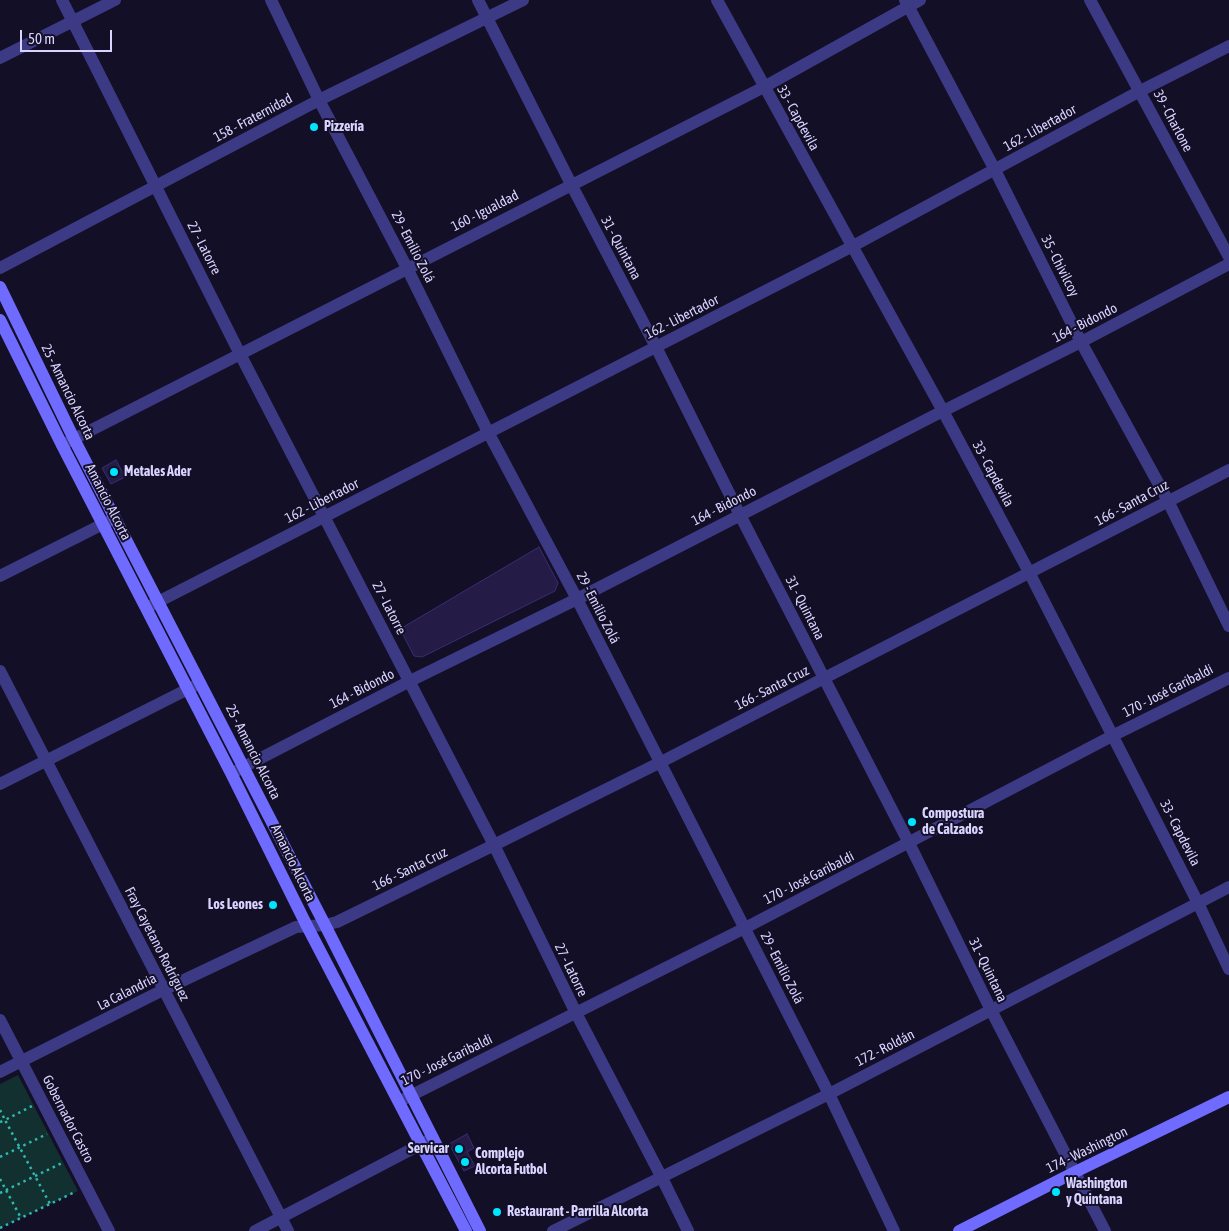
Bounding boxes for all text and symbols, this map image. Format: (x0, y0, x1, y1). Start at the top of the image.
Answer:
scale bar (22, 20, 115, 52)
text: 50 m (28, 30, 55, 47)
street label: 33 - Capdevila (773, 82, 823, 154)
street label: 39 - Charlone (1150, 87, 1196, 155)
street label: 158 - Fraternidad (211, 90, 295, 146)
street label: 162 - Libertador (1001, 101, 1079, 155)
place label: Pizzería (324, 119, 364, 135)
marker: Pizzería (308, 121, 320, 133)
street label: 160 - Igualdad (449, 187, 521, 235)
street label: 29 - Emilio Zolá (388, 208, 438, 286)
street label: 31 - Quintana (597, 213, 645, 283)
street label: 27 - Latorre (183, 219, 225, 277)
street label: 35 - Chivilcoy (1037, 232, 1083, 300)
street label: 162 - Libertador (642, 291, 722, 343)
street label: 164 - Bidondo (1050, 300, 1120, 346)
street label: 25 - Amancio Alcorta (38, 341, 98, 443)
street label: 33 - Capdevila (969, 438, 1017, 510)
street label: Amancio Alcorta (81, 461, 135, 543)
place label: Metales Ader (124, 464, 191, 480)
marker: Metales Ader (108, 466, 120, 478)
street label: 162 - Libertador (282, 475, 362, 527)
street label: 166 - Santa Cruz (1092, 477, 1172, 529)
street label: 164 - Bidondo (689, 483, 759, 529)
street label: 29 - Emilio Zolá (573, 569, 623, 647)
street label: 31 - Quintana (782, 573, 828, 643)
street label: 27 - Latorre (368, 579, 410, 637)
street label: 170 - José Garibaldi (1120, 661, 1216, 721)
street label: 166 - Santa Cruz (732, 662, 812, 714)
street label: 164 - Bidondo (327, 666, 397, 712)
street label: 25 - Amancio Alcorta (222, 702, 284, 802)
street label: 33 - Capdevila (1156, 797, 1204, 869)
place label: Compostura de Calzados (922, 806, 984, 839)
marker: Compostura de Calzados (906, 816, 918, 828)
street label: Amancio Alcorta (267, 822, 319, 904)
street label: 166 - Santa Cruz (370, 844, 450, 894)
street label: 170 - José Garibaldi (761, 848, 857, 908)
street label: Fray Cayetano Rodríguez (121, 884, 193, 1004)
place label: Los Leones (208, 897, 263, 913)
marker: Los Leones (267, 899, 279, 911)
street label: 29 - Emilio Zolá (757, 929, 807, 1007)
street label: 31 - Quintana (965, 935, 1011, 1005)
street label: 27 - Latorre (551, 940, 591, 1000)
street label: La Calandria (95, 970, 159, 1014)
street label: 172 - Roldán (853, 1026, 917, 1070)
street label: 170 - José Garibaldi (399, 1031, 495, 1089)
street label: Gobernador Castro (39, 1072, 97, 1166)
street label: 174 - Washington (1044, 1123, 1130, 1177)
place label: Servicar (408, 1141, 449, 1157)
marker: Servicar (453, 1143, 465, 1155)
place label: Complejo Alcorta Futbol (475, 1146, 547, 1178)
marker: Complejo Alcorta Futbol (459, 1156, 471, 1168)
place label: Washington y Quintana (1066, 1176, 1127, 1208)
marker: Washington y Quintana (1050, 1186, 1062, 1198)
place label: Restaurant - Parrilla Alcorta (507, 1204, 648, 1220)
marker: Restaurant - Parrilla Alcorta (491, 1206, 503, 1218)

